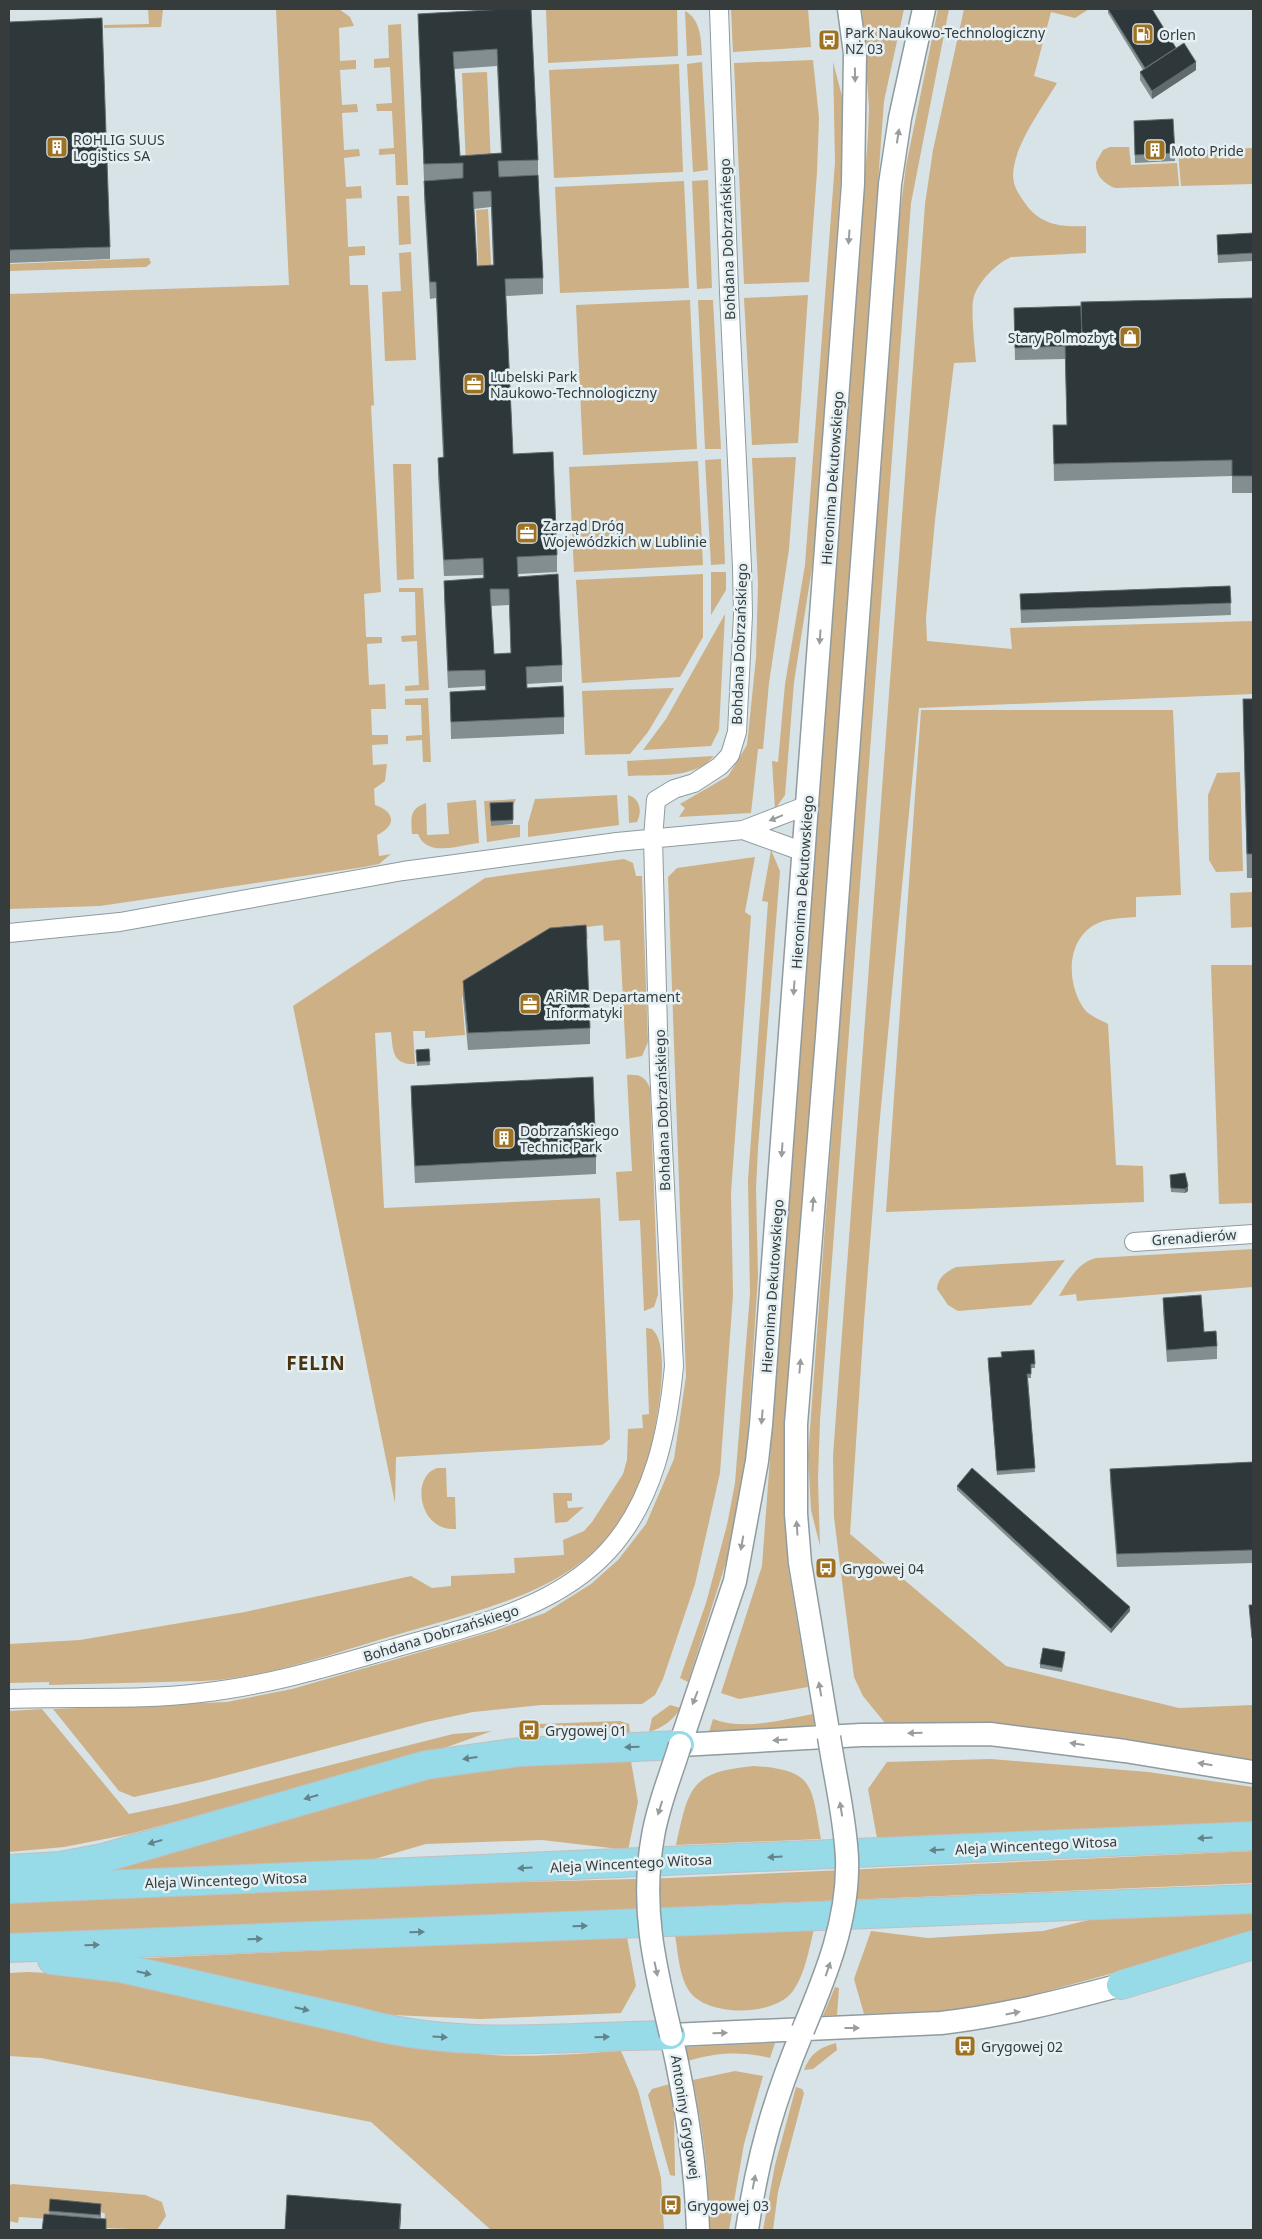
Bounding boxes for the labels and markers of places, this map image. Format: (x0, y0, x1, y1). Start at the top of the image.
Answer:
fuel station icon: Orlen (1131, 22, 1155, 46)
place label: Park Naukowo-Technologiczny NŻ 03 (845, 23, 1046, 58)
place label: Orlen (1159, 25, 1196, 44)
bus stop icon: Park Naukowo-Technologiczny NŻ 03 (817, 28, 841, 52)
place label: ROHLIG SUUS Logistics SA (73, 130, 165, 165)
building icon: ROHLIG SUUS Logistics SA (45, 135, 69, 159)
building icon: Moto Pride (1143, 138, 1167, 162)
place label: Moto Pride (1171, 141, 1244, 160)
shop icon: Stary Polmozbyt (1118, 325, 1142, 349)
place label: Stary Polmozbyt (1008, 328, 1114, 347)
place label: Lubelski Park Naukowo-Technologiczny (490, 367, 658, 402)
office icon: Lubelski Park Naukowo-Technologiczny (462, 372, 486, 396)
place label: Zarząd Dróg Wojewódzkich w Lublinie (543, 516, 707, 551)
office icon: Zarząd Dróg Wojewódzkich w Lublinie (515, 521, 539, 545)
place label: ARiMR Departament Informatyki (546, 987, 680, 1022)
office icon: ARiMR Departament Informatyki (518, 992, 542, 1016)
place label: Dobrzańskiego Technic Park (520, 1121, 619, 1156)
building icon: Dobrzańskiego Technic Park (492, 1126, 516, 1150)
bus stop icon: Grygowej 04 (814, 1556, 838, 1580)
place label: Grygowej 04 (842, 1559, 924, 1578)
bus stop icon: Grygowej 01 (517, 1718, 541, 1742)
place label: Grygowej 01 (545, 1721, 627, 1740)
bus stop icon: Grygowej 02 (953, 2034, 977, 2058)
place label: Grygowej 02 (981, 2037, 1063, 2056)
bus stop icon: Grygowej 03 (659, 2193, 683, 2217)
place label: Grygowej 03 (687, 2196, 769, 2215)

